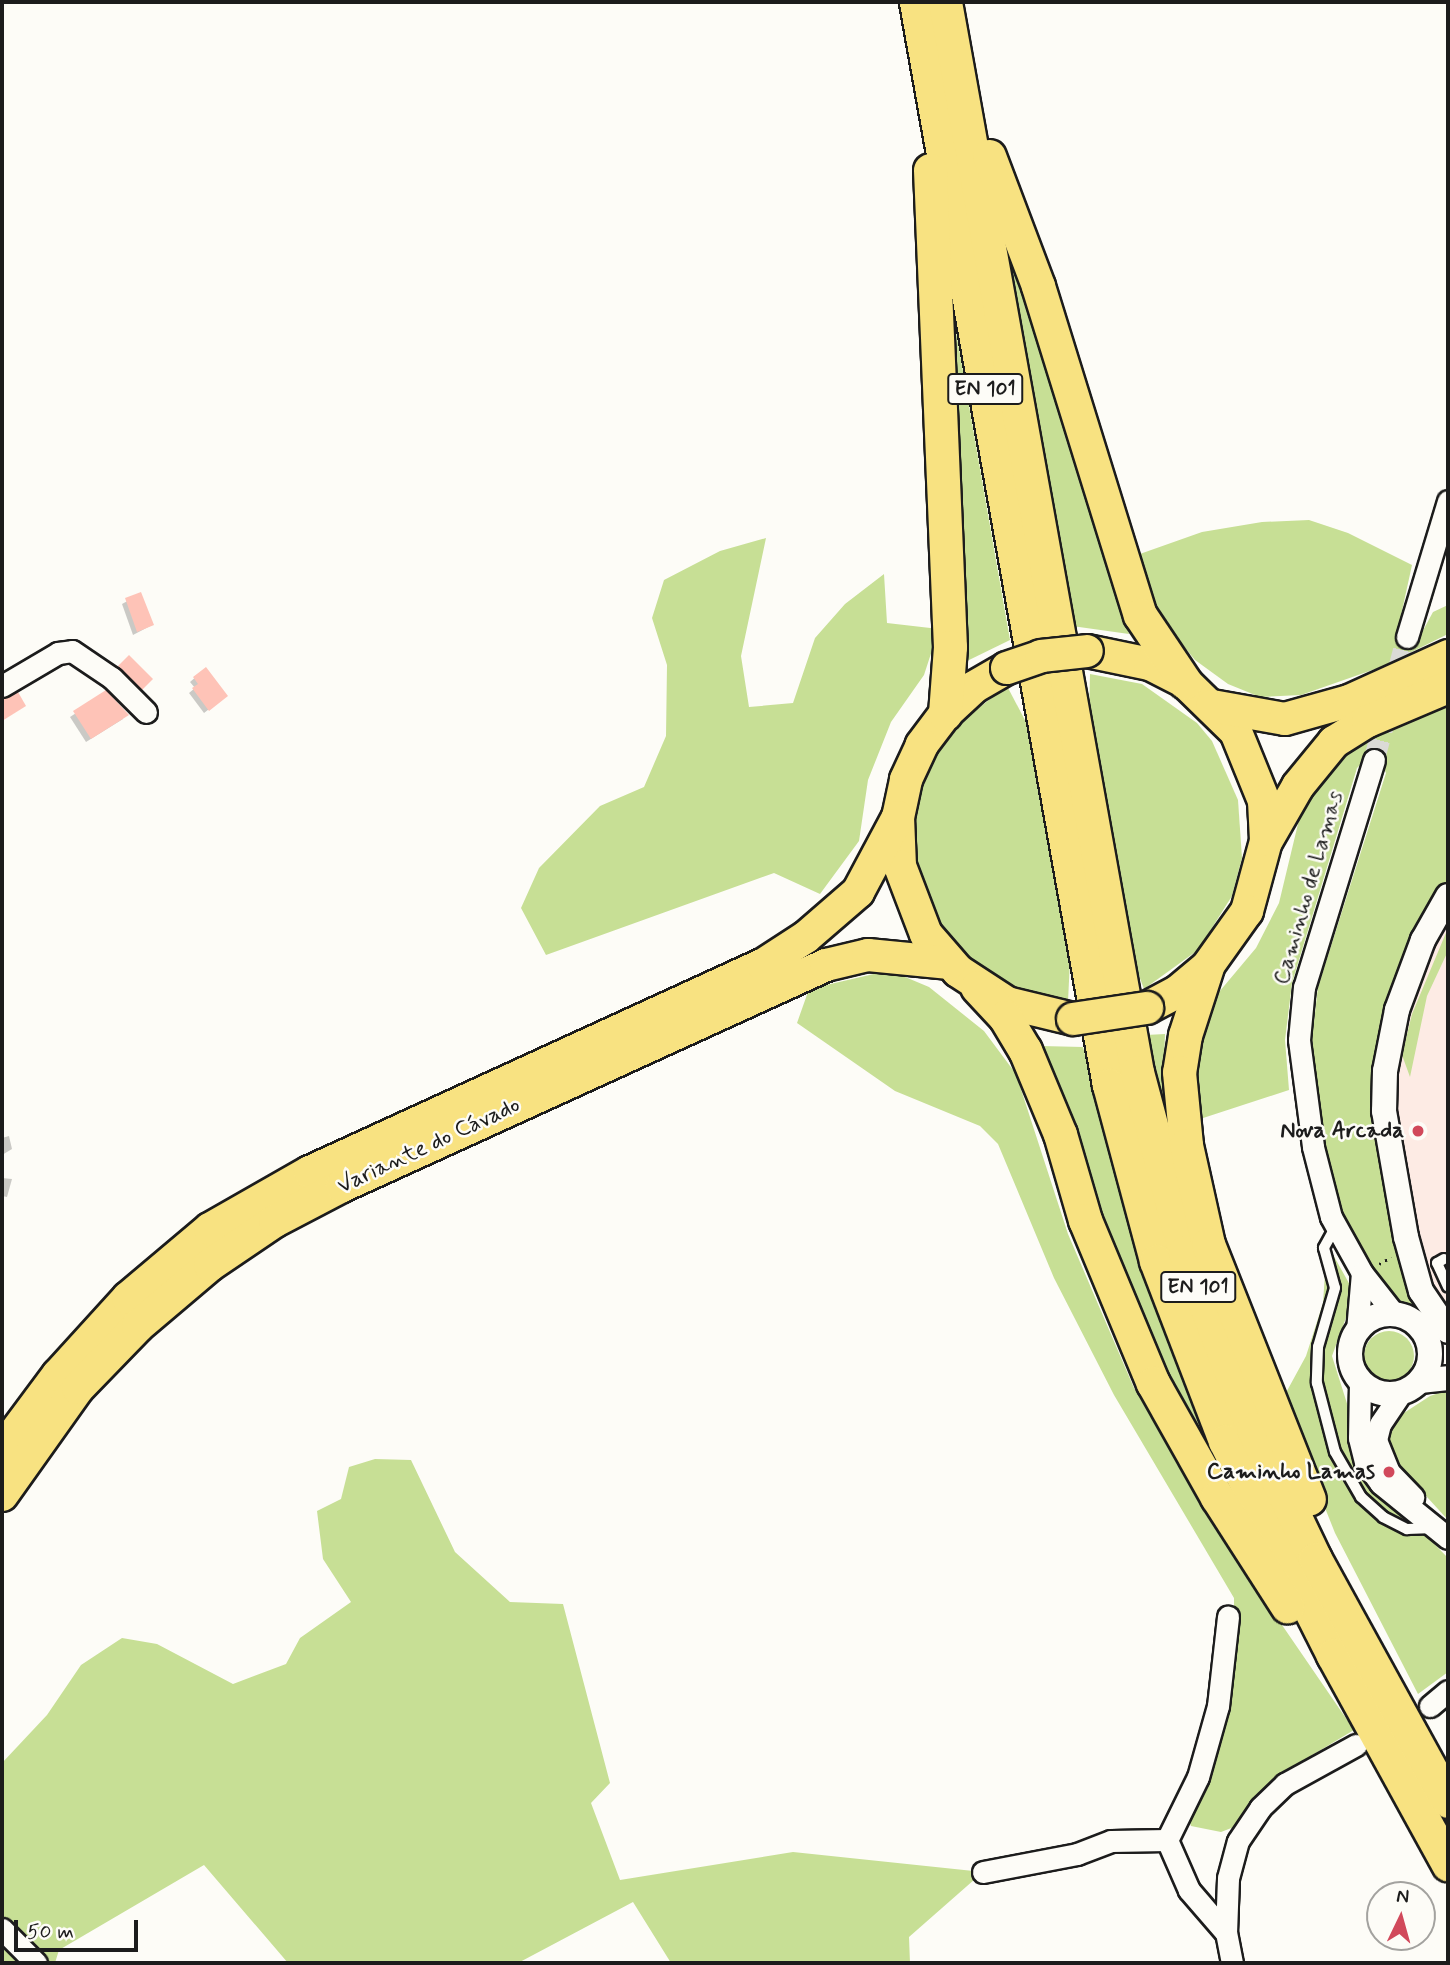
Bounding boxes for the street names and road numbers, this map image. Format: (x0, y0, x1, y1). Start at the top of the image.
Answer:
road number: EN 101 (946, 372, 1024, 406)
street label: Caminho de Lamas (1269, 790, 1349, 986)
street label: Variante do Cávado (333, 1091, 525, 1201)
road number: EN 101 (1160, 1270, 1236, 1304)

